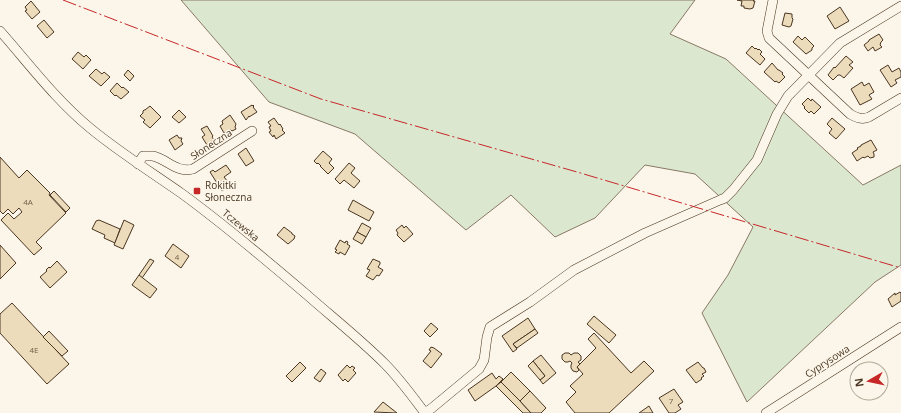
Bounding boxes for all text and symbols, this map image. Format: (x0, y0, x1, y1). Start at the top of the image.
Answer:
street label: Słoneczna (187, 125, 235, 163)
place label: Rokitki Słoneczna (205, 178, 252, 204)
marker: Rokitki Słoneczna (192, 186, 202, 196)
house number: 4A (23, 196, 34, 207)
street label: Tczewska (220, 206, 262, 244)
house number: 4 (175, 251, 180, 262)
street label: Cyprysowa (802, 341, 852, 381)
house number: 4E (29, 344, 39, 355)
north arrow (849, 361, 889, 401)
text: N (851, 377, 867, 388)
house number: 7 (669, 395, 674, 406)

